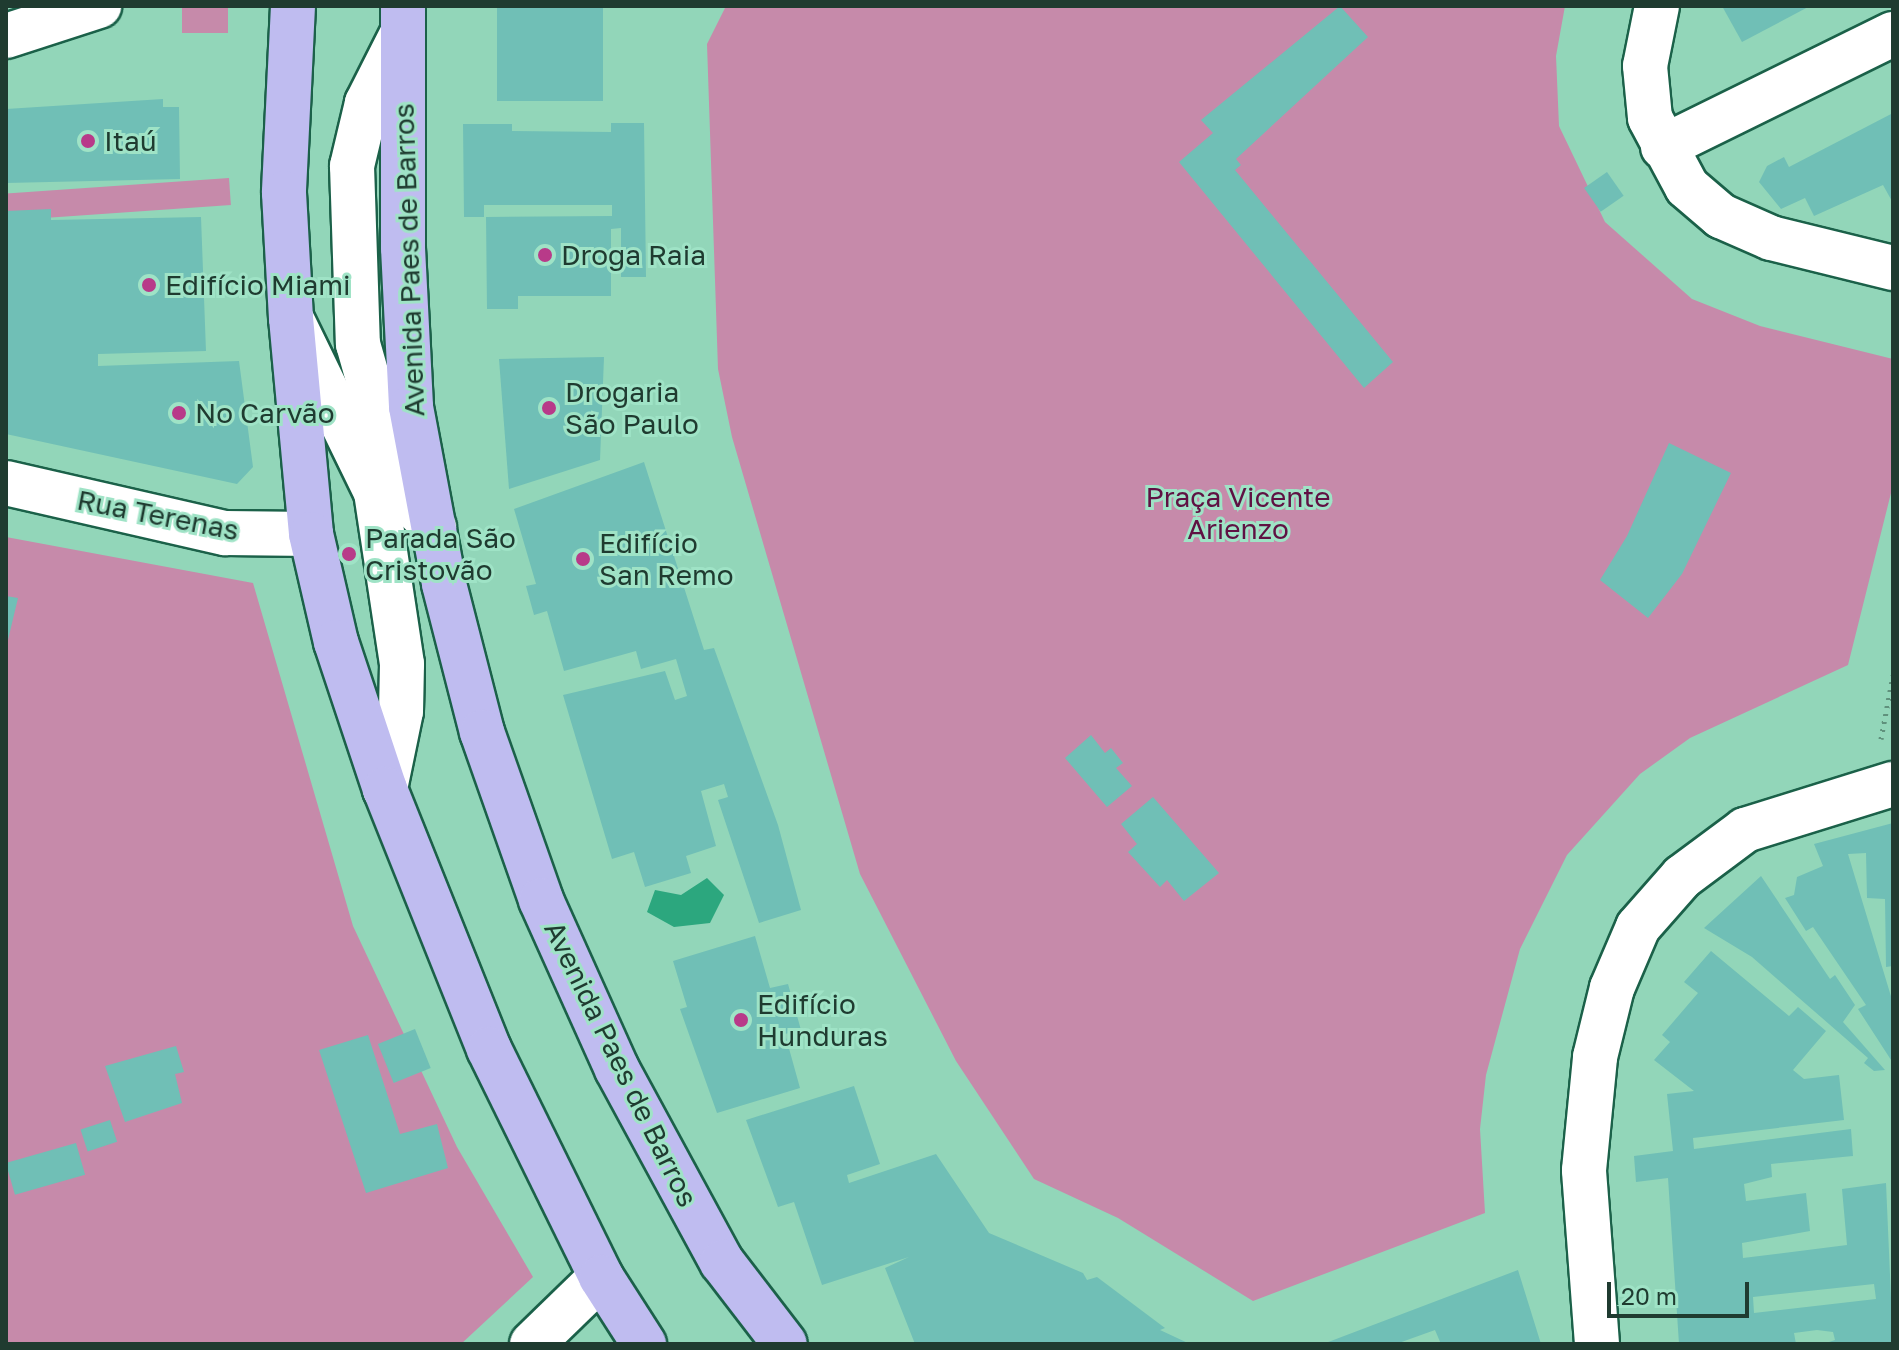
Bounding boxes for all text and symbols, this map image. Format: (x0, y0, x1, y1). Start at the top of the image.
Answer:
street label: Avenida Paes de Barros (387, 103, 431, 417)
place label: Itaú (104, 124, 157, 158)
marker: Itaú (79, 132, 97, 150)
place label: Droga Raia (561, 238, 706, 272)
marker: Droga Raia (536, 246, 554, 264)
place label: Edifício Miami (165, 268, 350, 302)
marker: Edifício Miami (140, 276, 158, 294)
place label: Drogaria São Paulo (565, 375, 699, 441)
place label: No Carvão (195, 396, 334, 430)
marker: Drogaria São Paulo (540, 399, 558, 417)
marker: No Carvão (170, 404, 188, 422)
park label: Praça Vicente Arienzo (1145, 480, 1331, 546)
street label: Rua Terenas (74, 483, 242, 547)
place label: Parada São Cristovão (365, 521, 516, 587)
place label: Edifício San Remo (599, 526, 734, 592)
marker: Parada São Cristovão (340, 545, 358, 563)
marker: Edifício San Remo (574, 550, 592, 568)
street label: Avenida Paes de Barros (537, 916, 705, 1212)
place label: Edifício Hunduras (757, 987, 888, 1053)
marker: Edifício Hunduras (732, 1011, 750, 1029)
scale bar (1611, 1266, 1753, 1316)
text: 20 m (1621, 1281, 1677, 1310)

